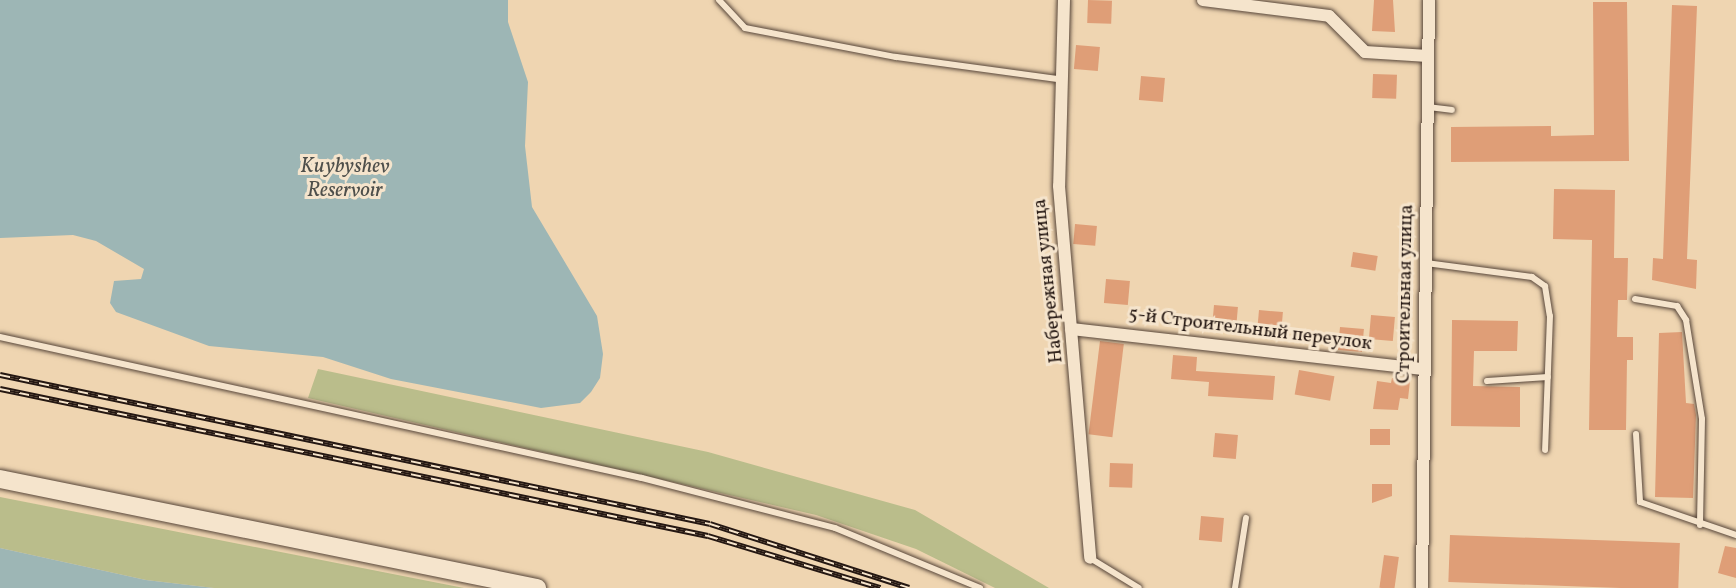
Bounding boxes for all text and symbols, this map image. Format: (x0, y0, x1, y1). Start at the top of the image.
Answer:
water label: Kuybyshev Reservoir (300, 154, 390, 204)
street label: Набережная улица (1029, 198, 1069, 364)
street label: Строительная улица (1393, 204, 1419, 384)
street label: 5-й Строительный переулок (1127, 304, 1373, 356)

